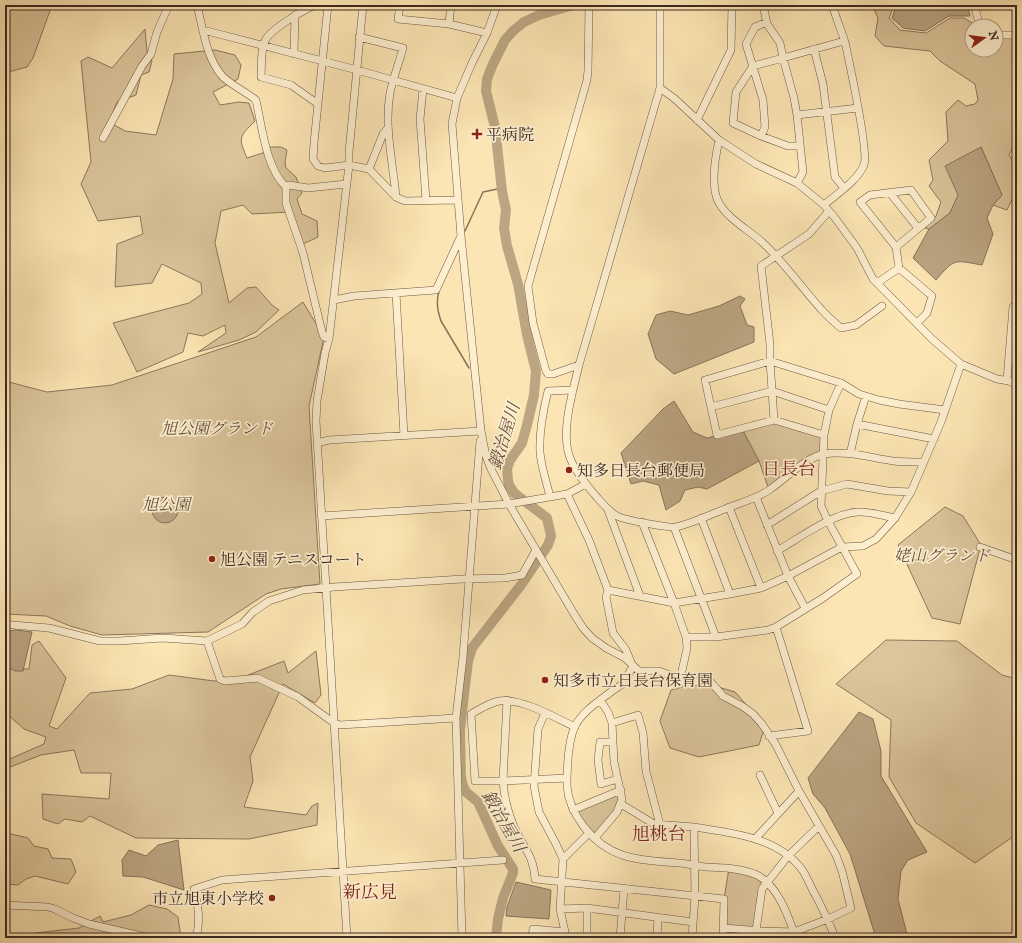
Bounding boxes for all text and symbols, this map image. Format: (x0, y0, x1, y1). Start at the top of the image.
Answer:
north arrow (964, 18, 1004, 58)
text: N (985, 29, 1001, 43)
place label: 平病院 (486, 126, 534, 146)
marker: 平病院 (471, 128, 483, 140)
water label: 鍛治屋川 (485, 399, 526, 472)
park label: 旭公園グランド (161, 420, 274, 440)
district label: 日長台 (762, 459, 816, 482)
place label: 知多日長台郵便局 (577, 462, 705, 482)
marker: 知多日長台郵便局 (564, 465, 574, 475)
park label: 旭公園 (142, 496, 193, 516)
park label: 姥山グランド (894, 547, 991, 567)
place label: 旭公園 テニスコート (220, 551, 367, 571)
marker: 旭公園 テニスコート (207, 554, 217, 564)
place label: 知多市立日長台保育園 (553, 672, 713, 692)
marker: 知多市立日長台保育園 (540, 675, 550, 685)
water label: 鍛治屋川 (477, 787, 530, 858)
district label: 旭桃台 (632, 824, 686, 847)
district label: 新広見 (343, 882, 397, 905)
place label: 市立旭東小学校 (152, 890, 264, 910)
marker: 市立旭東小学校 (267, 893, 277, 903)

